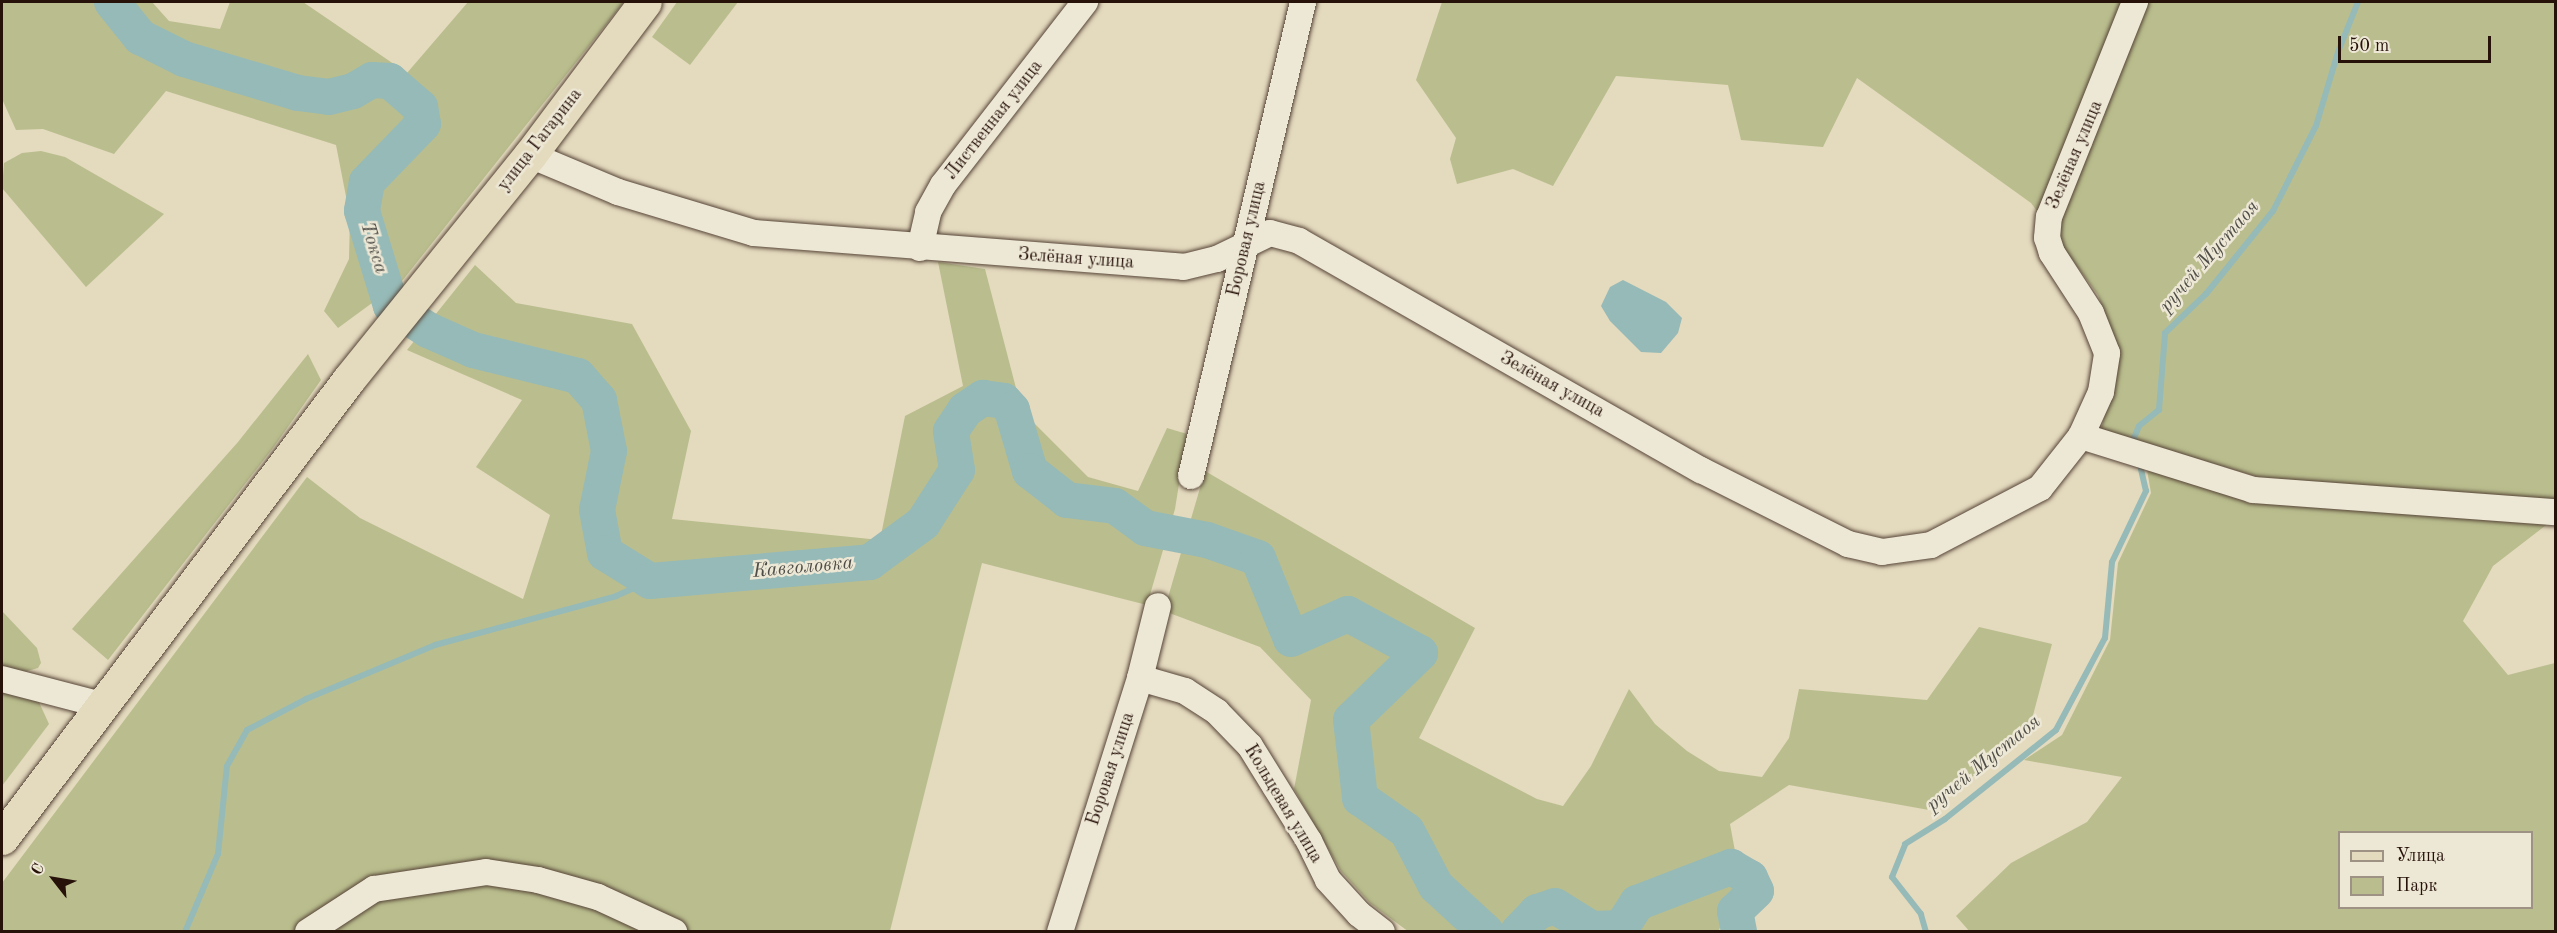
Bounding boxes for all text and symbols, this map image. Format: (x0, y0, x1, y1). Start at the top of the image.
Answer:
scale bar (2341, 24, 2494, 62)
text: 50 m (2349, 37, 2389, 55)
street label: Лиственная улица (941, 56, 1047, 184)
street label: улица Гагарина (493, 84, 587, 196)
street label: Зелёная улица (2042, 97, 2108, 213)
street label: Боровая улица (1223, 179, 1271, 299)
water label: ручей Мустаоя (2155, 196, 2265, 318)
water label: Токса (354, 219, 392, 277)
street label: Зелёная улица (1017, 244, 1135, 274)
street label: Зелёная улица (1496, 347, 1608, 423)
water label: Кавголовка (752, 552, 854, 584)
street label: Боровая улица (1083, 710, 1139, 828)
water label: ручей Мустаоя (1922, 710, 2046, 818)
street label: Кольцевая улица (1239, 741, 1327, 867)
legend (2338, 831, 2533, 909)
text: Улица (2396, 847, 2445, 865)
north arrow (24, 849, 84, 909)
text: С (29, 861, 48, 878)
text: Парк (2396, 877, 2437, 895)

